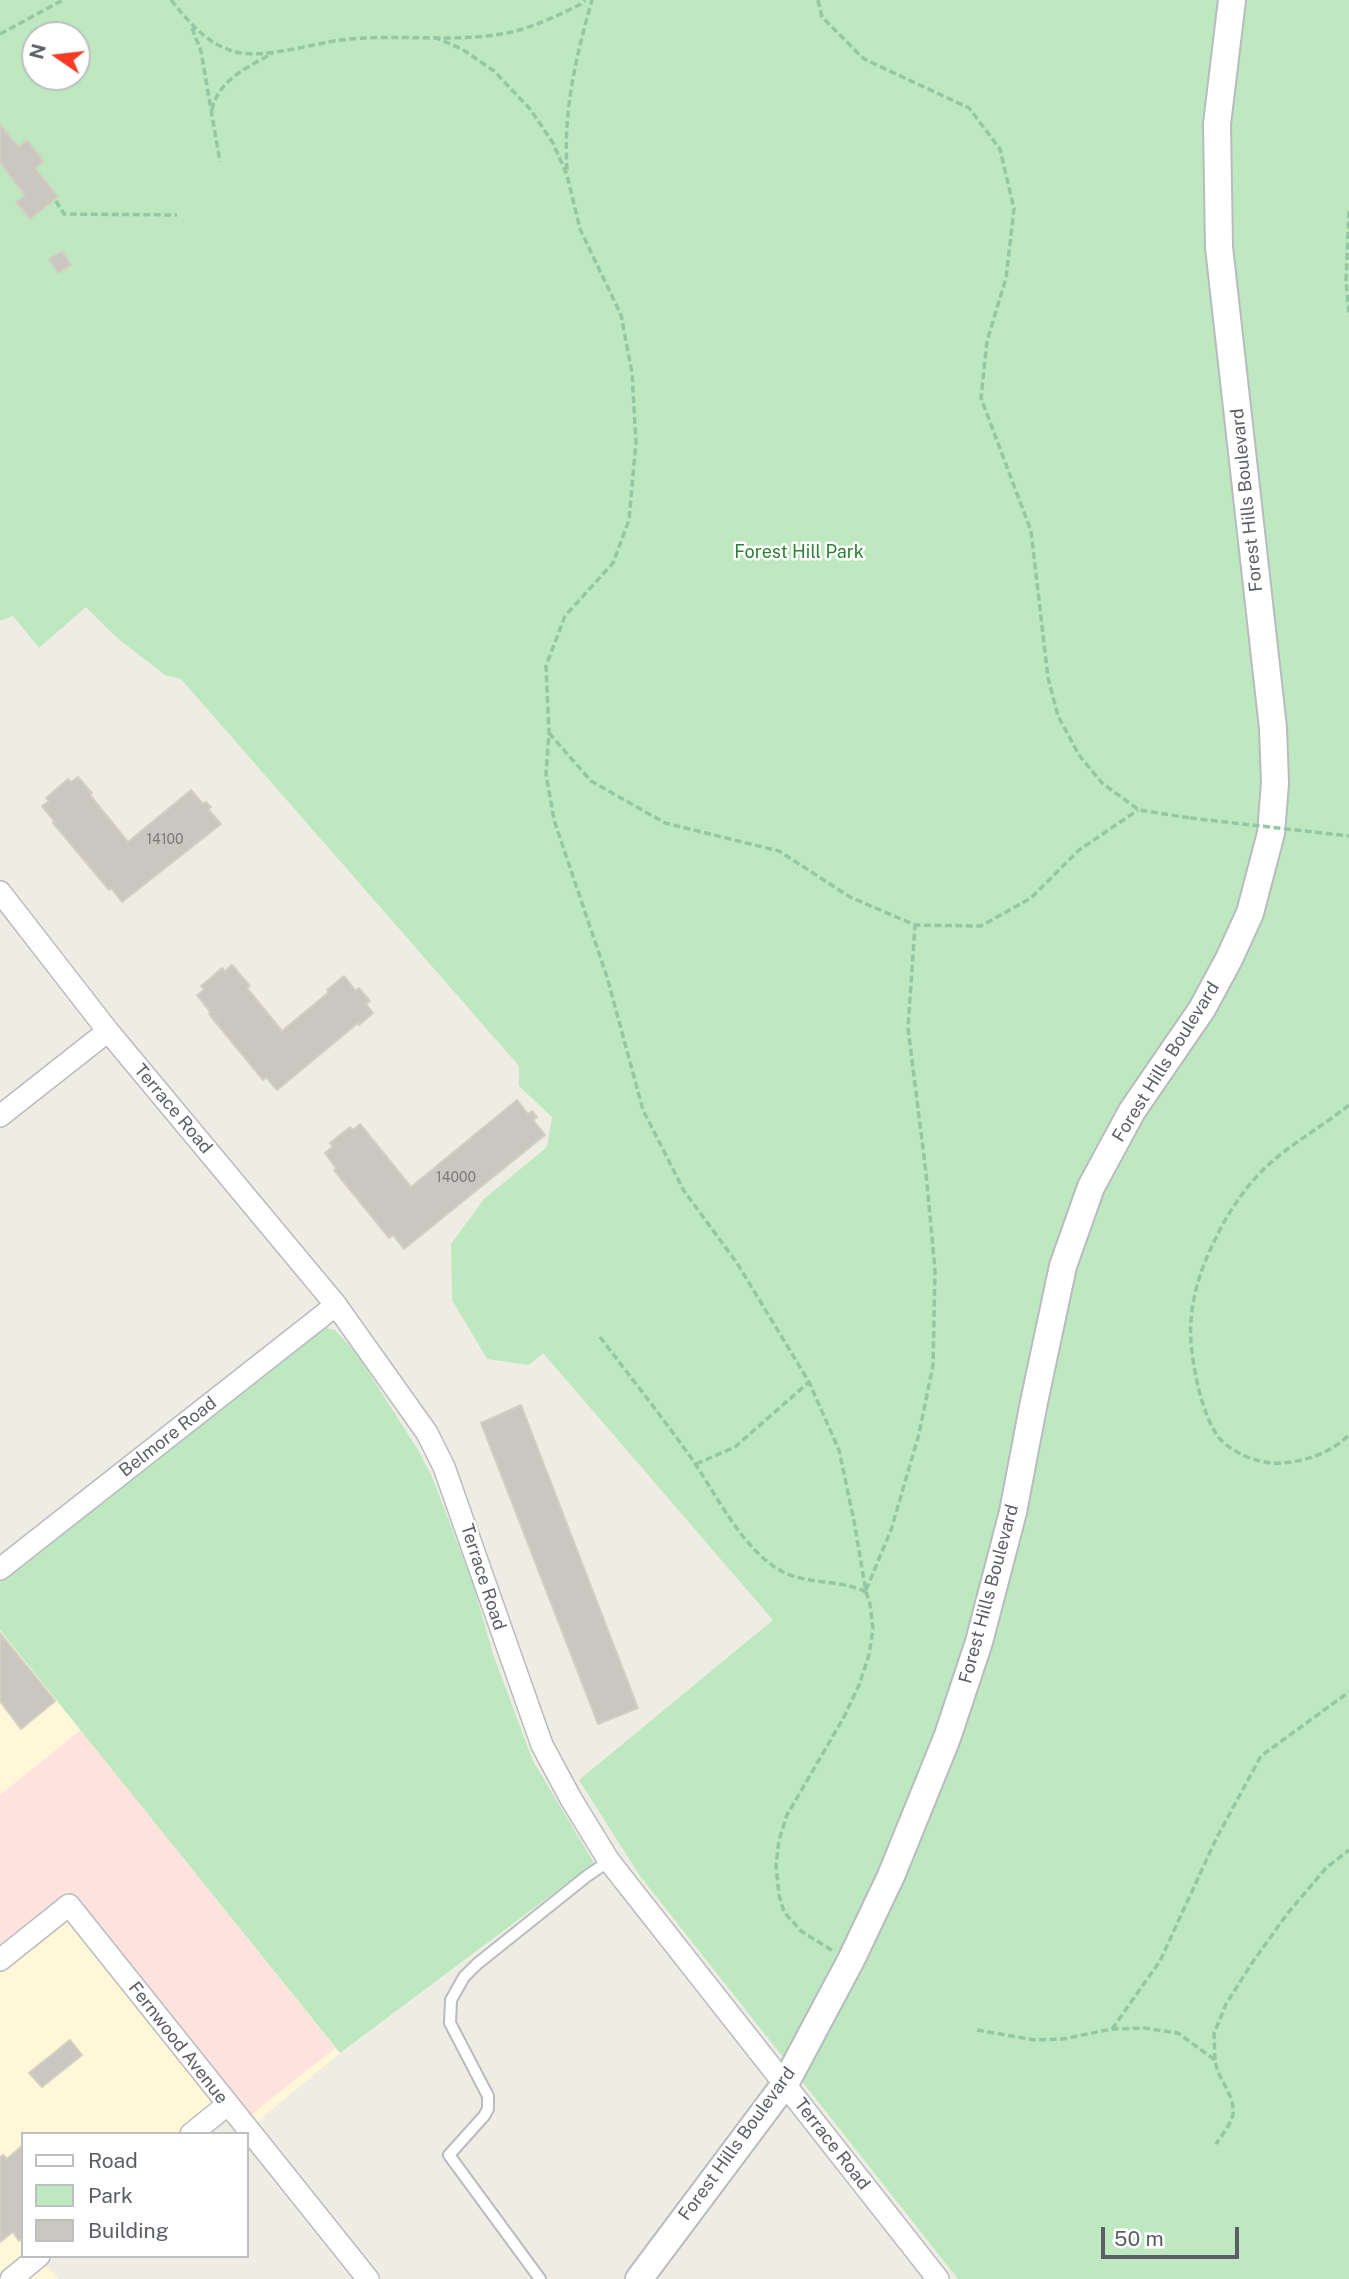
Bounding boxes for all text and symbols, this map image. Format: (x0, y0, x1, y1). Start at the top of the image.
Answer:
north arrow (21, 21, 91, 91)
text: N (25, 42, 50, 61)
street label: Forest Hills Boulevard (1227, 407, 1267, 593)
park label: Forest Hill Park (734, 541, 864, 563)
house number: 14100 (146, 832, 184, 848)
street label: Forest Hills Boulevard (1108, 978, 1224, 1146)
street label: Terrace Road (129, 1060, 217, 1158)
house number: 14000 (436, 1170, 476, 1186)
street label: Belmore Road (115, 1392, 221, 1482)
street label: Forest Hills Boulevard (955, 1502, 1023, 1686)
street label: Terrace Road (456, 1521, 510, 1633)
street label: Fernwood Avenue (124, 1978, 232, 2108)
street label: Forest Hills Boulevard (674, 2063, 800, 2225)
street label: Terrace Road (790, 2094, 874, 2194)
legend (21, 2132, 248, 2258)
text: Road (88, 2148, 138, 2173)
text: Park (88, 2183, 133, 2208)
scale bar (1104, 2212, 1242, 2256)
text: Building (88, 2218, 169, 2243)
text: 50 m (1114, 2226, 1164, 2251)

